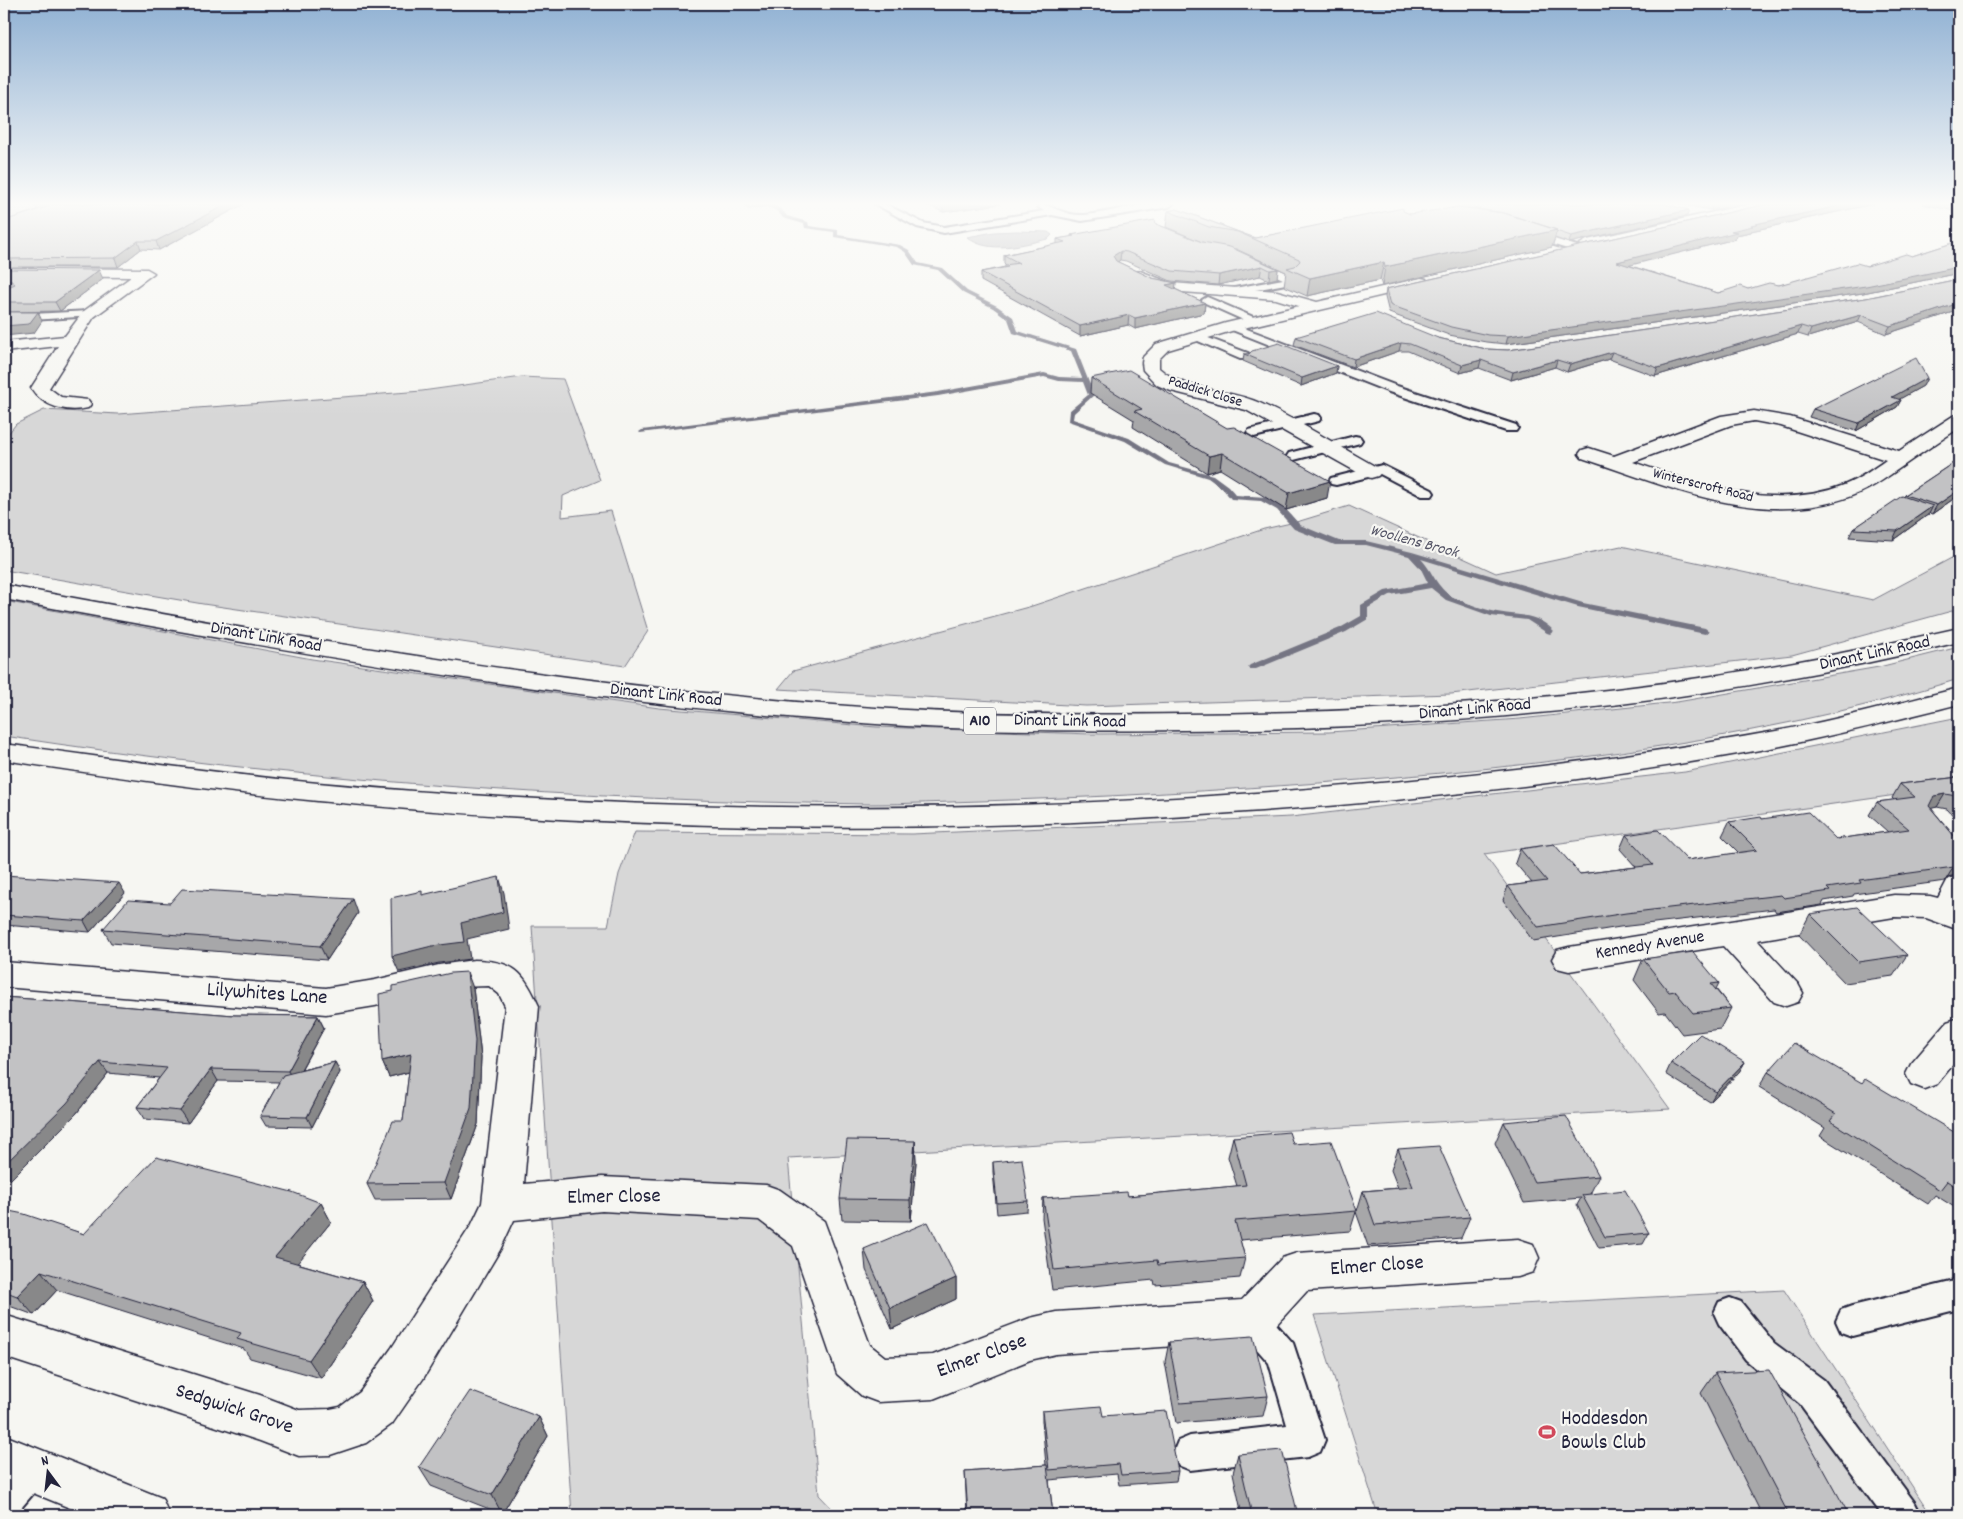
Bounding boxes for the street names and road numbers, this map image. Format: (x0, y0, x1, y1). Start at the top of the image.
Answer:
street label: Paddick Close (1165, 370, 1245, 414)
street label: Winterscroft Road (1650, 463, 1756, 509)
street label: Dinant Link Road (208, 616, 324, 660)
street label: Dinant Link Road (1817, 630, 1933, 678)
street label: Dinant Link Road (609, 678, 723, 714)
street label: Dinant Link Road (1418, 693, 1532, 727)
road number: A10 (964, 708, 996, 734)
street label: Dinant Link Road (1014, 709, 1126, 735)
street label: Kennedy Avenue (1594, 925, 1706, 967)
street label: Lilywhites Lane (206, 976, 328, 1014)
street label: Elmer Close (567, 1182, 661, 1214)
street label: Elmer Close (1329, 1249, 1425, 1285)
street label: Elmer Close (933, 1327, 1031, 1387)
street label: Sedgwick Grove (171, 1377, 297, 1443)

